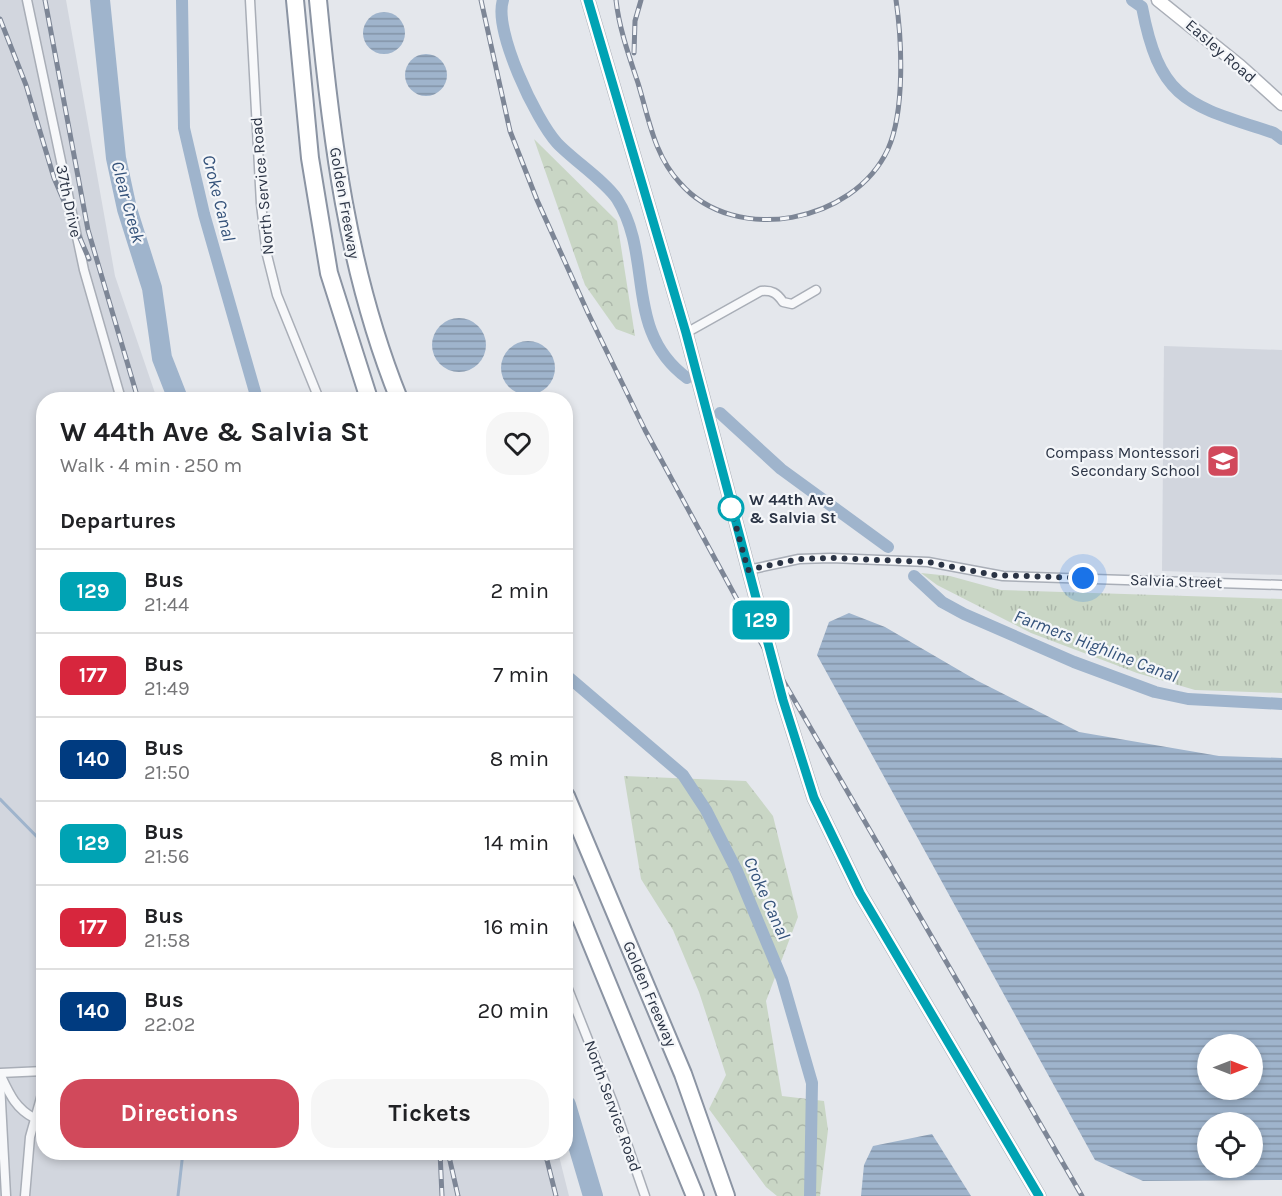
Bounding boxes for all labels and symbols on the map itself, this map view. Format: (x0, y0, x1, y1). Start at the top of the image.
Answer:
street label: Easley Road (1182, 15, 1260, 87)
street label: North Service Road (246, 116, 278, 256)
street label: Golden Freeway (326, 146, 364, 261)
water label: Croke Canal (198, 152, 241, 244)
water label: Clear Creek (107, 159, 150, 246)
street label: 37th Drive (52, 163, 86, 239)
place label: Compass Montessori Secondary School (1045, 443, 1200, 480)
school or university icon: Compass Montessori Secondary School (1205, 443, 1241, 479)
place label: W 44th Ave & Salvia St (749, 490, 836, 527)
marker: W 44th Ave & Salvia St (718, 495, 744, 521)
your location (1068, 563, 1098, 593)
street label: Salvia Street (1130, 570, 1222, 592)
line badge: 129 (726, 600, 795, 640)
water label: Farmers Highline Canal (1011, 605, 1181, 688)
water label: Croke Canal (739, 853, 795, 943)
street label: Golden Freeway (619, 938, 681, 1050)
north arrow (1197, 1034, 1263, 1100)
street label: North Service Road (580, 1038, 646, 1174)

